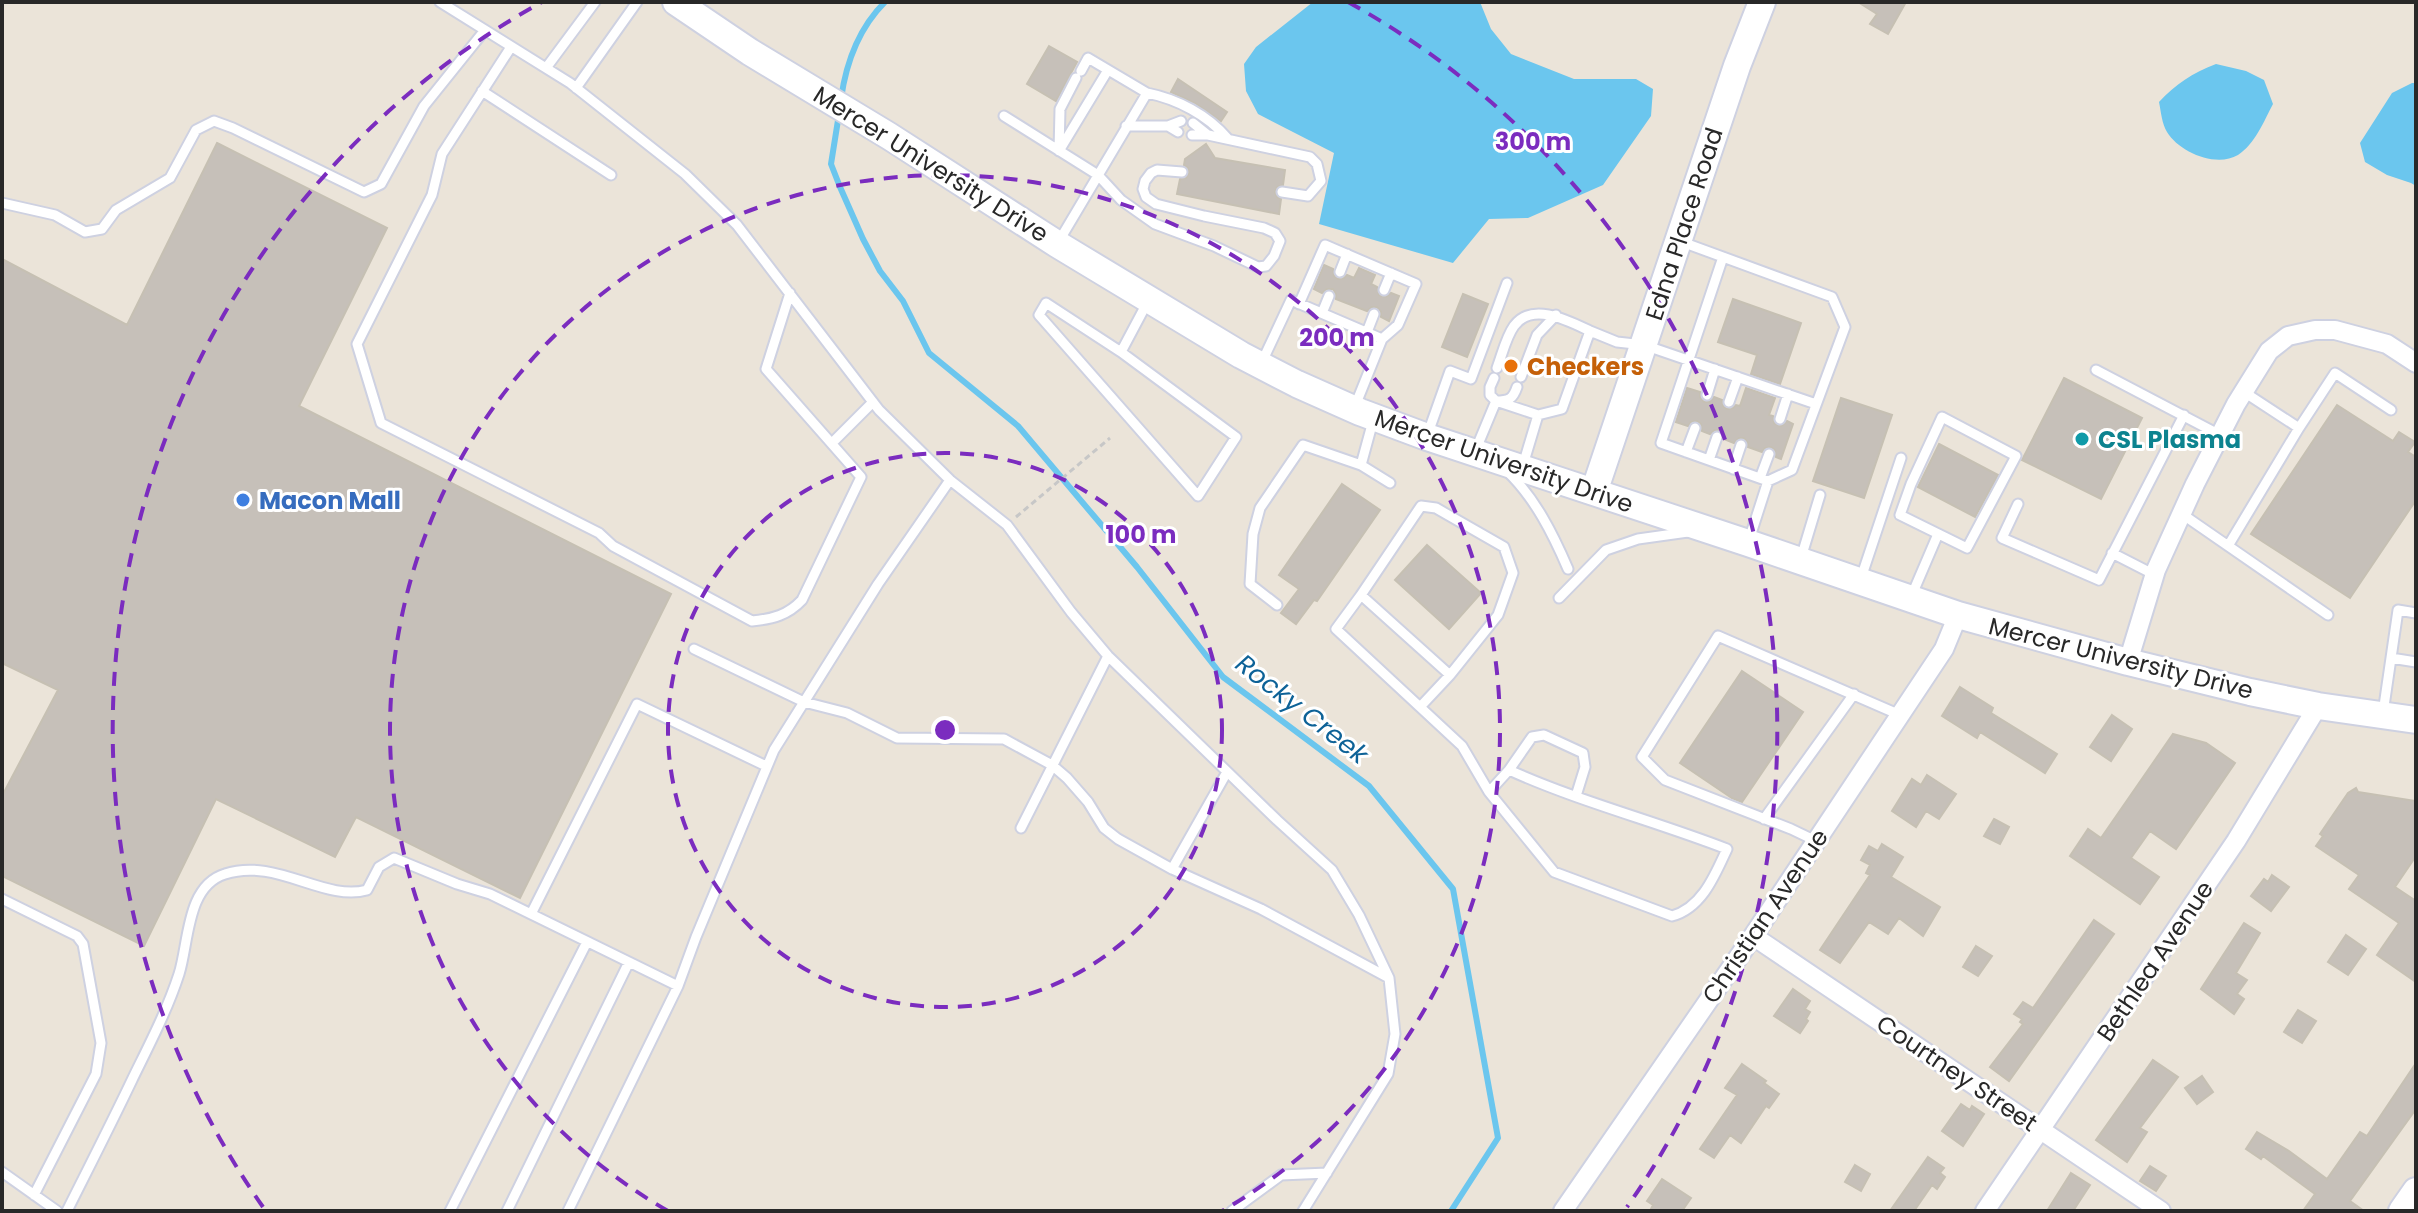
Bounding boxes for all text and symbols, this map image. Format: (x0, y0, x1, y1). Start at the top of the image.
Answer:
street label: Mercer University Drive (807, 78, 1055, 250)
street label: Edna Place Road (1637, 123, 1731, 325)
text: 300 m (1495, 125, 1571, 158)
text: 200 m (1299, 321, 1375, 354)
place label: Checkers (1527, 350, 1644, 383)
marker: Checkers (1502, 357, 1520, 375)
street label: Mercer University Drive (1370, 401, 1638, 521)
place label: CSL Plasma (2098, 423, 2241, 456)
marker: CSL Plasma (2073, 430, 2091, 448)
place label: Macon Mall (259, 484, 401, 517)
marker: Macon Mall (234, 491, 252, 509)
text: 100 m (1106, 518, 1176, 551)
street label: Mercer University Drive (1985, 609, 2257, 707)
water label: Rocky Creek (1228, 646, 1377, 773)
centre of rings (931, 716, 959, 744)
street label: Christian Avenue (1694, 822, 1836, 1010)
street label: Bethlea Avenue (2089, 874, 2221, 1048)
street label: Courtney Street (1870, 1007, 2044, 1139)

